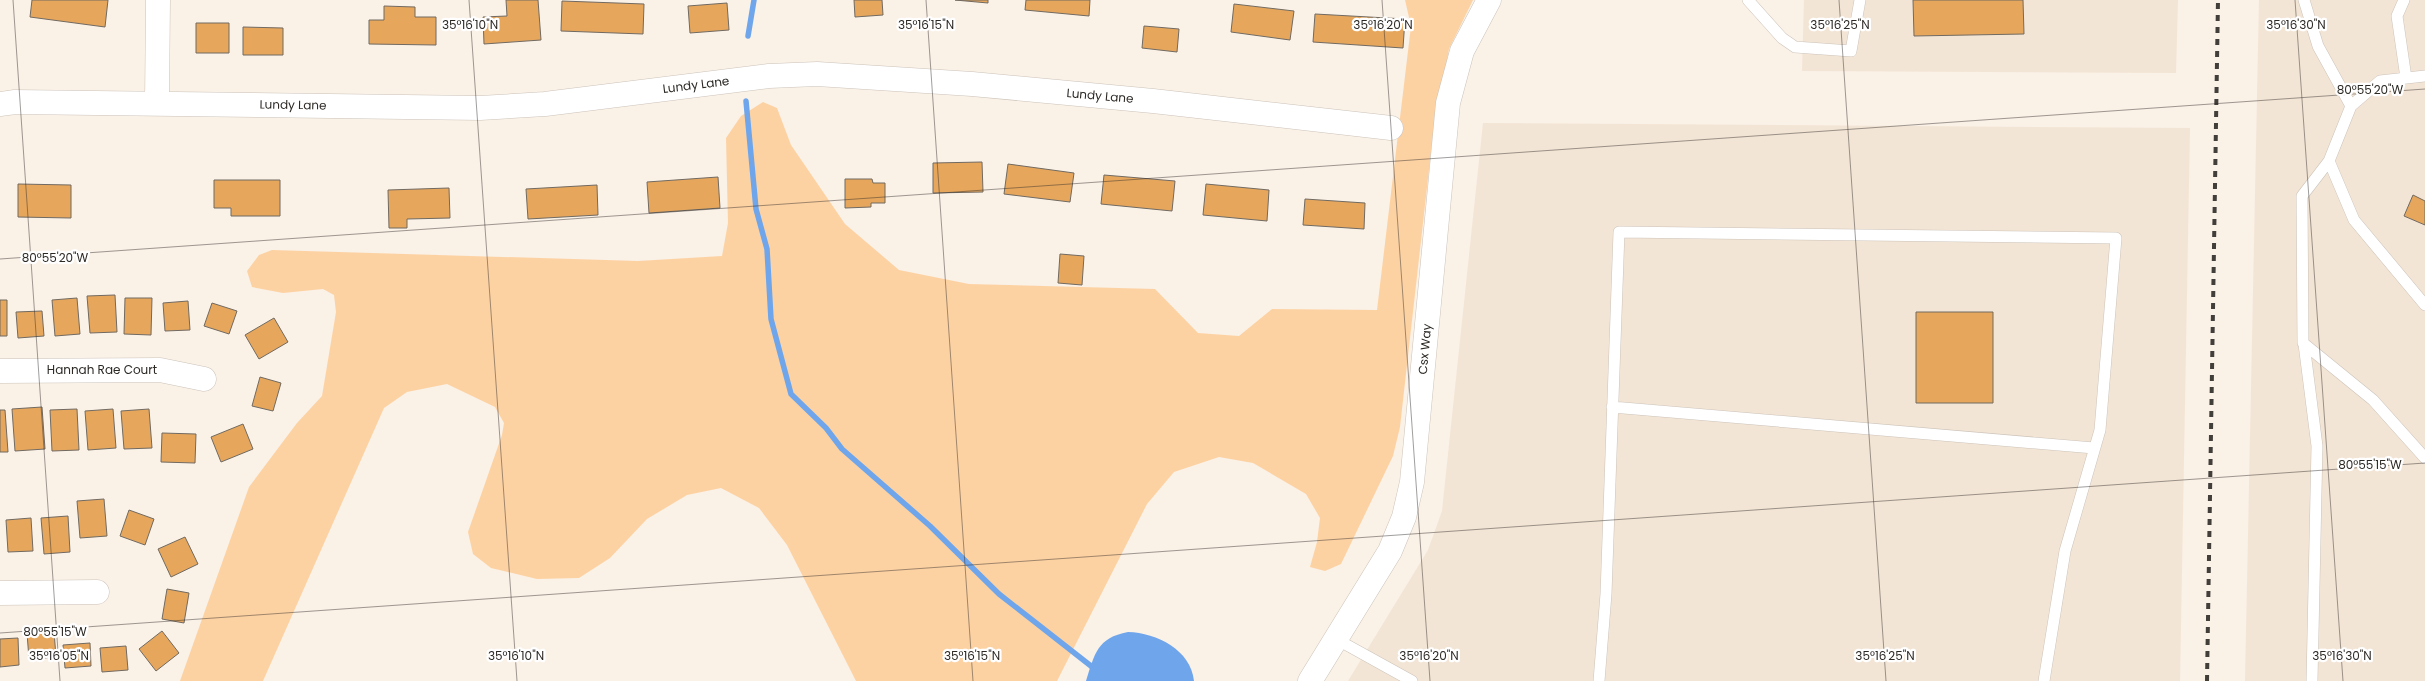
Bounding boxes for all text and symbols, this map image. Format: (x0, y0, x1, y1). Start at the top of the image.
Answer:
text: 35°16'10"N (442, 16, 498, 33)
text: 35°16'15"N (898, 16, 954, 33)
text: 35°16'20"N (1353, 16, 1413, 33)
text: 35°16'25"N (1810, 16, 1870, 33)
text: 35°16'30"N (2266, 16, 2326, 33)
street label: Lundy Lane (662, 72, 730, 97)
text: 80°55'20"W (2337, 81, 2404, 98)
street label: Lundy Lane (1066, 84, 1134, 107)
street label: Lundy Lane (259, 95, 327, 114)
text: 80°55'20"W (22, 249, 89, 266)
street label: Csx Way (1414, 323, 1435, 375)
street label: Hannah Rae Court (47, 361, 157, 378)
text: 80°55'15"W (2338, 456, 2402, 473)
text: 80°55'15"W (23, 623, 87, 640)
text: 35°16'05"N (29, 647, 89, 664)
text: 35°16'10"N (488, 647, 544, 664)
text: 35°16'15"N (944, 647, 1000, 664)
text: 35°16'20"N (1399, 647, 1459, 664)
text: 35°16'25"N (1855, 647, 1915, 664)
text: 35°16'30"N (2312, 647, 2372, 664)

